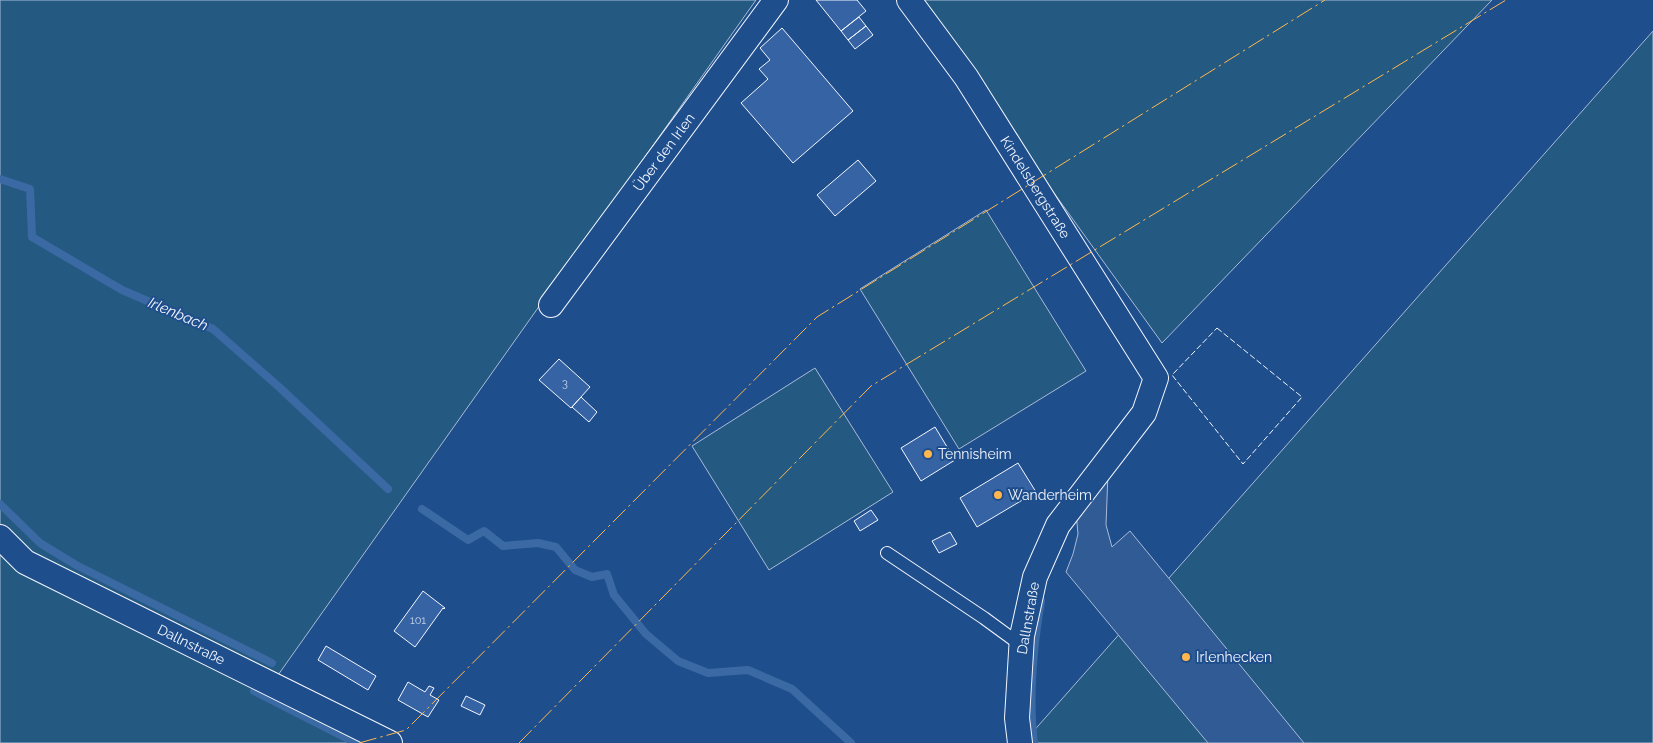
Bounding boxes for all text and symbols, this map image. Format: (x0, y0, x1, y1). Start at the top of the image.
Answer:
street label: Über den Irlen (628, 110, 698, 194)
street label: Kindelsbergstraße (997, 133, 1074, 241)
water label: Irlenbach (145, 293, 211, 335)
house number: 3 (562, 377, 568, 390)
place label: Tennisheim (938, 446, 1012, 462)
marker: Tennisheim (922, 448, 934, 460)
place label: Wanderheim (1008, 487, 1092, 503)
marker: Wanderheim (992, 489, 1004, 501)
street label: Dallnstraße (1014, 581, 1042, 655)
house number: 101 (410, 614, 426, 627)
street label: Dallnstraße (155, 621, 228, 668)
place label: Irlenhecken (1196, 649, 1272, 665)
marker: Irlenhecken (1180, 651, 1192, 663)

